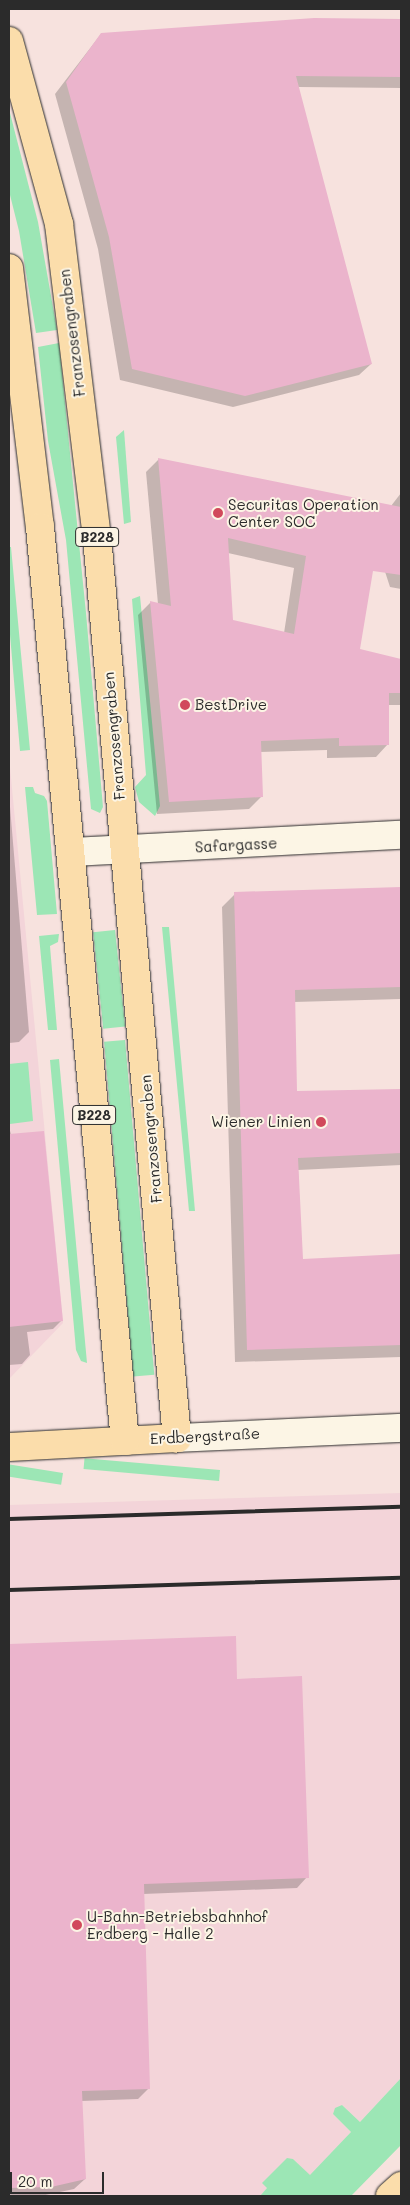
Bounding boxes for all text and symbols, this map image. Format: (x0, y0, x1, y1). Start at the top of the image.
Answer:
street label: Franzosengraben (55, 268, 89, 398)
place label: Securitas Operation Center SOC (228, 495, 379, 530)
marker: Securitas Operation Center SOC (212, 507, 224, 519)
road number: B228 (74, 526, 120, 548)
street label: Franzosengraben (99, 671, 129, 801)
place label: BestDrive (195, 696, 267, 714)
marker: BestDrive (179, 699, 191, 711)
street label: Safargasse (194, 834, 278, 856)
street label: Franzosengraben (136, 1074, 166, 1204)
road number: B228 (72, 1104, 116, 1126)
place label: Wiener Linien (211, 1113, 311, 1131)
marker: Wiener Linien (315, 1116, 327, 1128)
street label: Erdbergstraße (149, 1424, 261, 1448)
place label: U-Bahn-Betriebsbahnhof Erdberg - Halle 2 (87, 1907, 267, 1942)
marker: U-Bahn-Betriebsbahnhof Erdberg - Halle 2 (71, 1919, 83, 1931)
scale bar (12, 2162, 106, 2194)
text: 20 m (18, 2171, 52, 2191)

